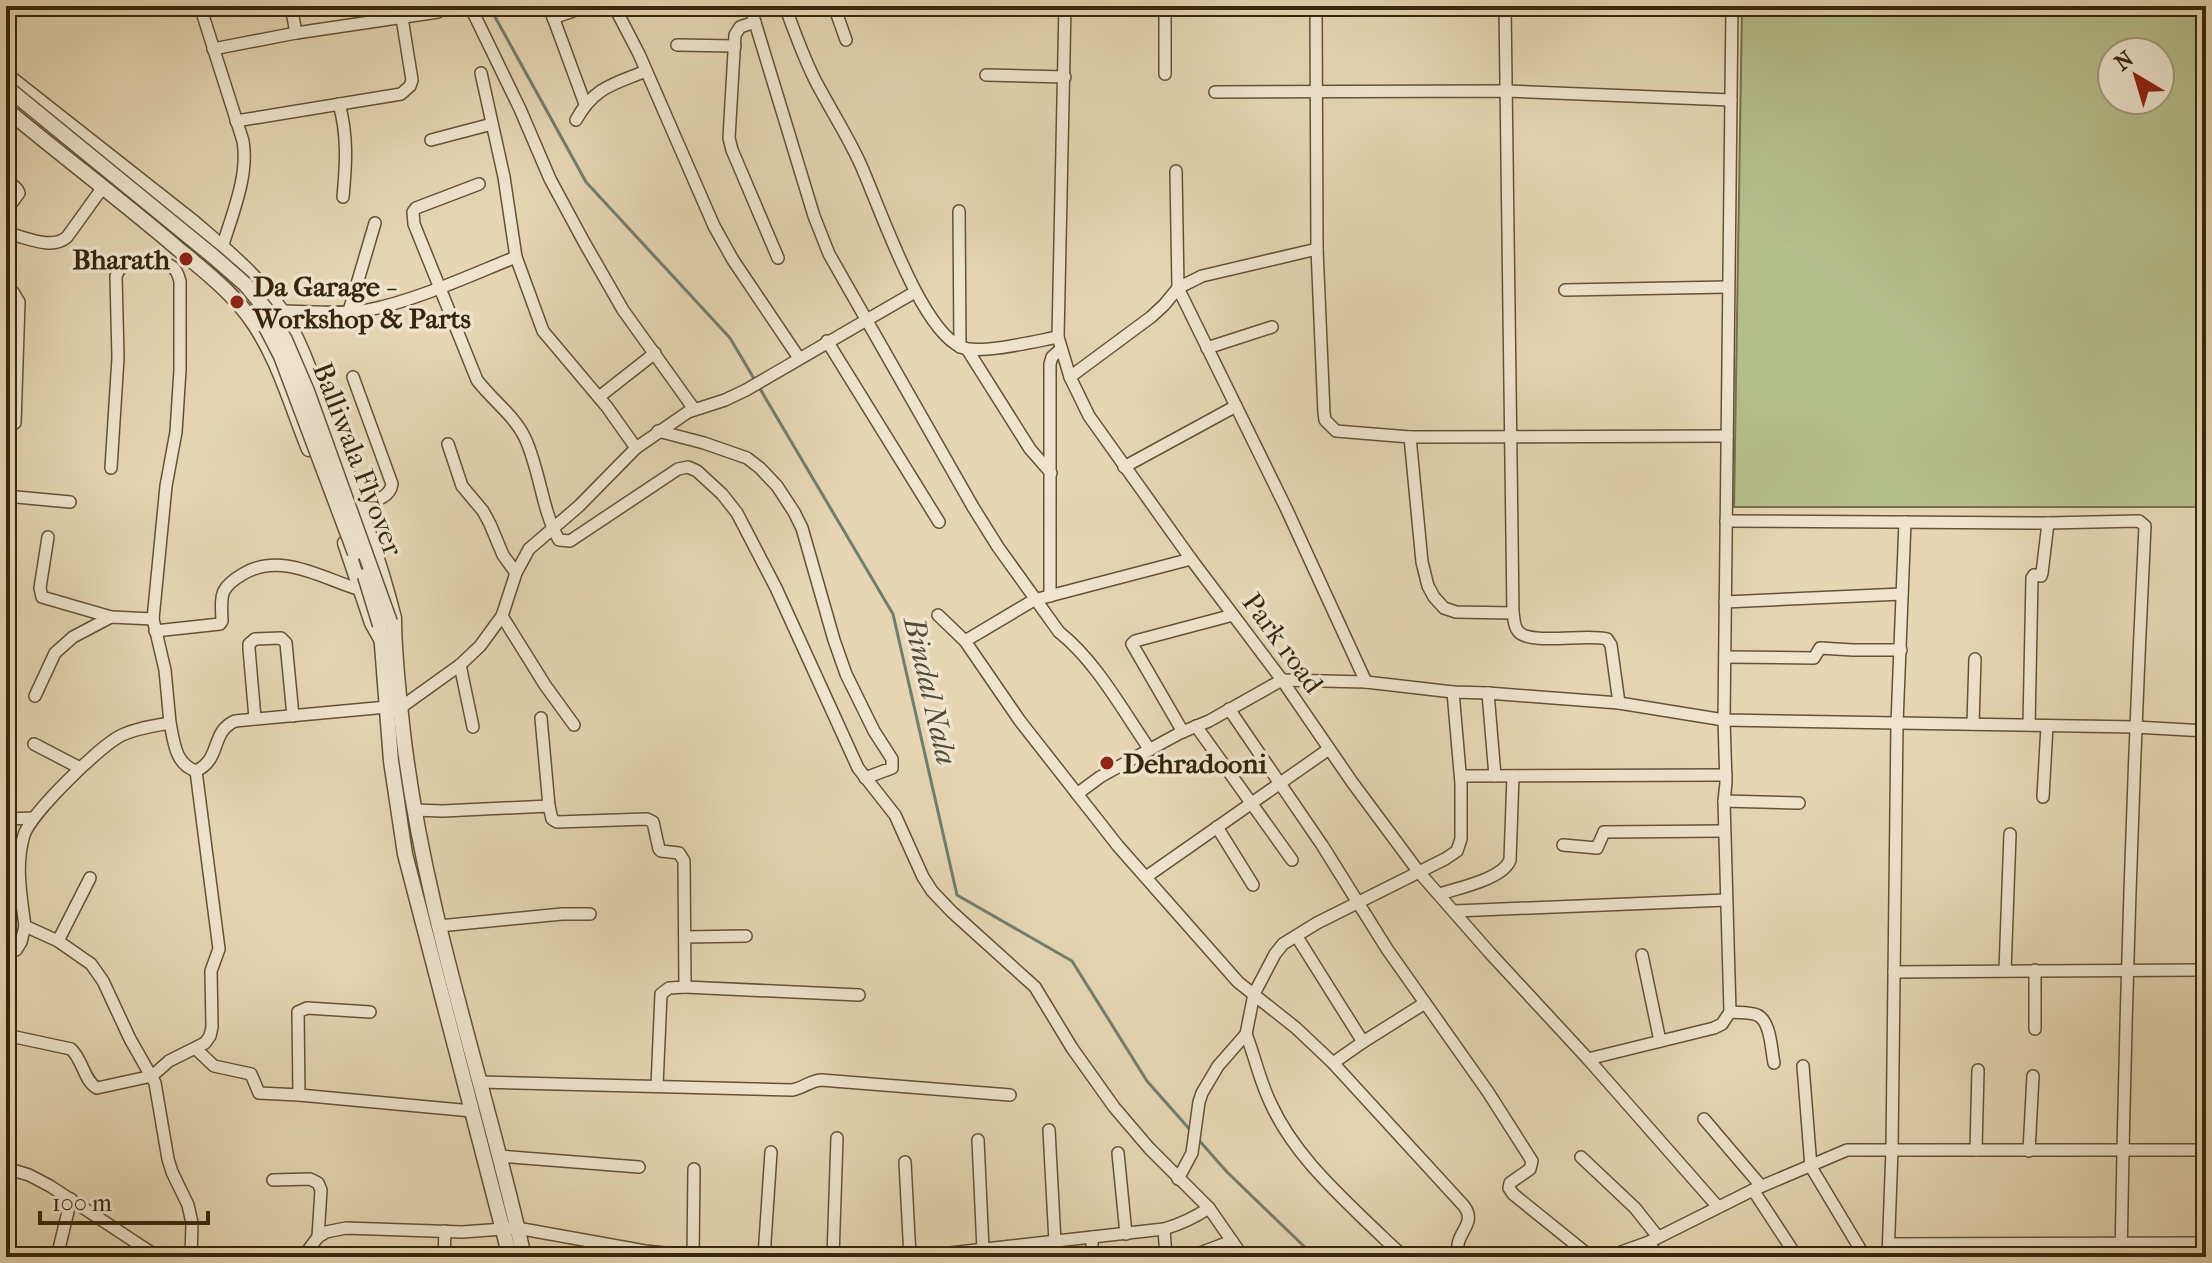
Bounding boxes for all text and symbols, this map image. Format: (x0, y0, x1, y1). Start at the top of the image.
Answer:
north arrow (2096, 36, 2176, 116)
text: N (2110, 45, 2139, 76)
place label: Bharath (73, 243, 170, 276)
marker: Bharath (177, 250, 195, 268)
place label: Da Garage - Workshop & Parts (252, 270, 471, 335)
marker: Da Garage - Workshop & Parts (228, 293, 246, 311)
street label: Balliwala Flyover (306, 358, 410, 560)
street label: Park road (1236, 586, 1331, 700)
water label: Bindal Nala (896, 612, 964, 768)
place label: Dehradooni (1123, 747, 1267, 780)
marker: Dehradooni (1098, 754, 1116, 772)
scale bar (40, 1175, 208, 1225)
text: 100 m (52, 1189, 112, 1217)

